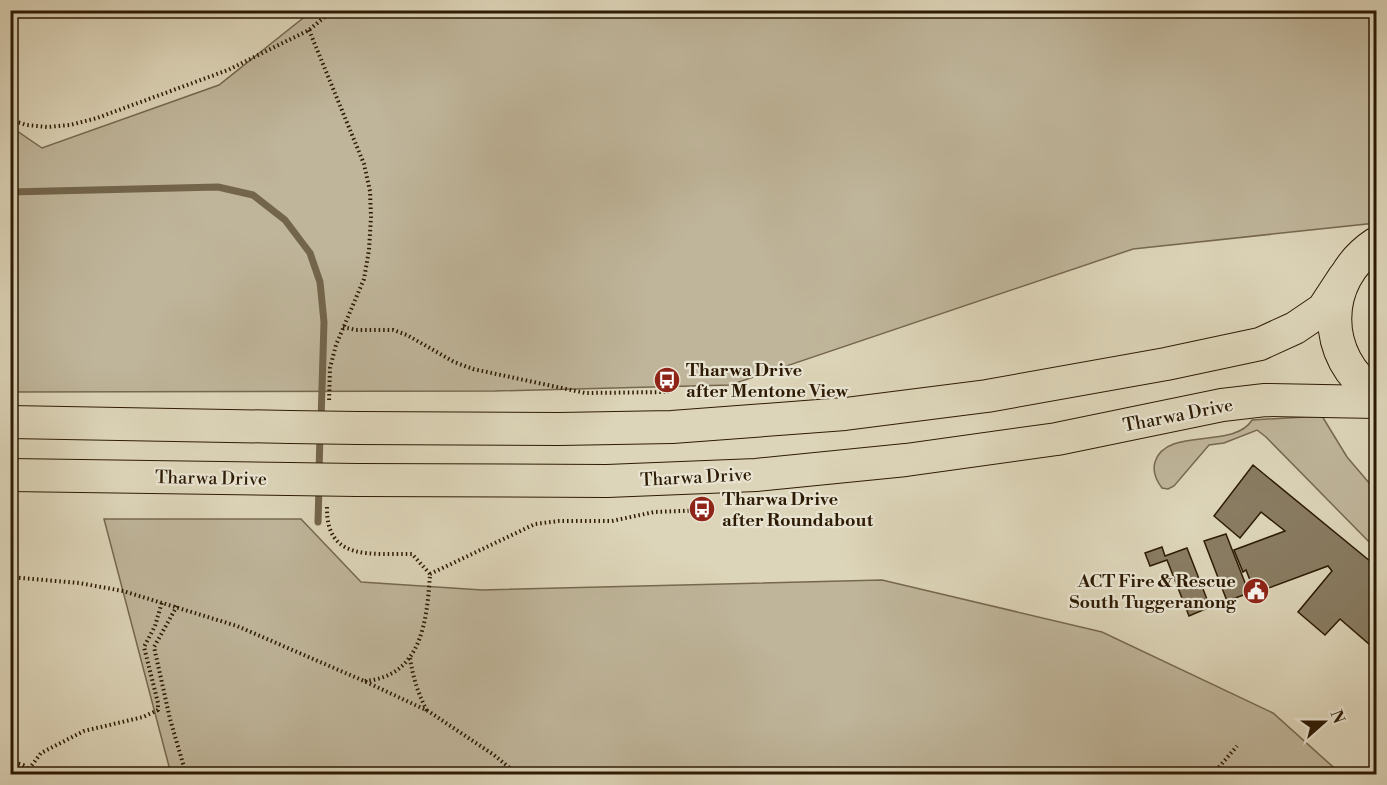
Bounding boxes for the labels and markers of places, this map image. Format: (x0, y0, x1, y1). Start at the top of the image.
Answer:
place label: Tharwa Drive after Mentone View (686, 359, 849, 403)
bus stop icon: Tharwa Drive after Mentone View (652, 365, 682, 395)
place label: Tharwa Drive after Roundabout (722, 488, 874, 532)
bus stop icon: Tharwa Drive after Roundabout (687, 494, 717, 524)
place label: ACT Fire & Rescue South Tuggeranong (1069, 570, 1237, 614)
public building icon: ACT Fire & Rescue South Tuggeranong (1241, 576, 1271, 606)

